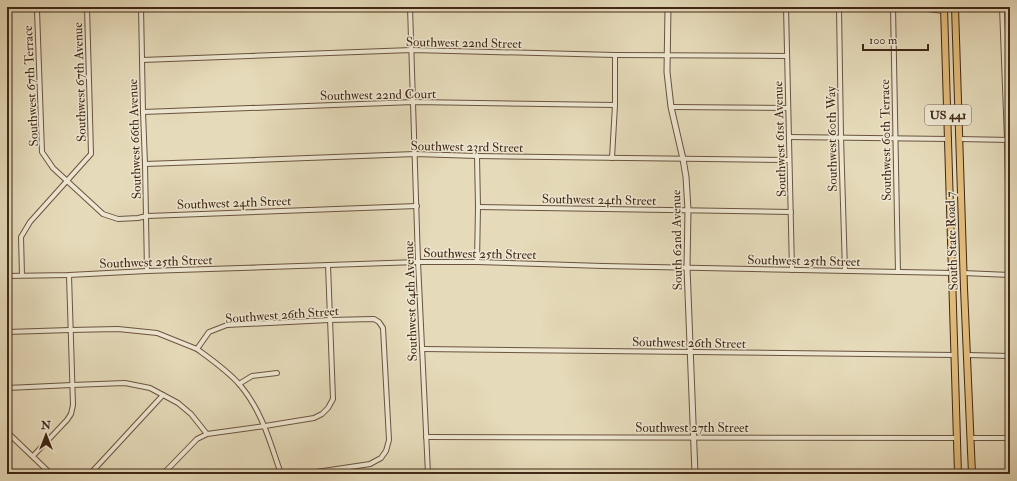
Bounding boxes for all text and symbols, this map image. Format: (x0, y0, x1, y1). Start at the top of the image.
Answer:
street label: Southwest 67th Avenue (70, 21, 90, 142)
street label: Southwest 67th Terrace (20, 24, 42, 147)
scale bar (863, 26, 928, 52)
text: 100 m (869, 33, 898, 48)
street label: Southwest 22nd Street (406, 34, 522, 52)
street label: Southwest 66th Avenue (125, 78, 145, 199)
street label: Southwest 60th Terrace (877, 78, 895, 201)
street label: Southwest 61st Avenue (770, 80, 790, 197)
street label: Southwest 22nd Court (320, 86, 436, 104)
street label: Southwest 60th Way (823, 86, 842, 192)
road number: US 441 (925, 105, 971, 125)
street label: Southwest 23rd Street (411, 138, 523, 156)
street label: South 62nd Avenue (668, 189, 686, 290)
street label: Southwest 24th Street (542, 191, 656, 209)
street label: South State Road 7 (942, 191, 962, 291)
street label: Southwest 24th Street (177, 193, 292, 213)
street label: Southwest 64th Avenue (401, 240, 421, 362)
street label: Southwest 25th Street (423, 245, 537, 263)
street label: Southwest 25th Street (99, 252, 213, 272)
street label: Southwest 25th Street (747, 252, 861, 270)
street label: Southwest 26th Street (225, 303, 340, 327)
street label: Southwest 26th Street (632, 334, 746, 352)
north arrow (26, 415, 66, 455)
text: N (40, 419, 52, 432)
street label: Southwest 27th Street (635, 420, 749, 436)

